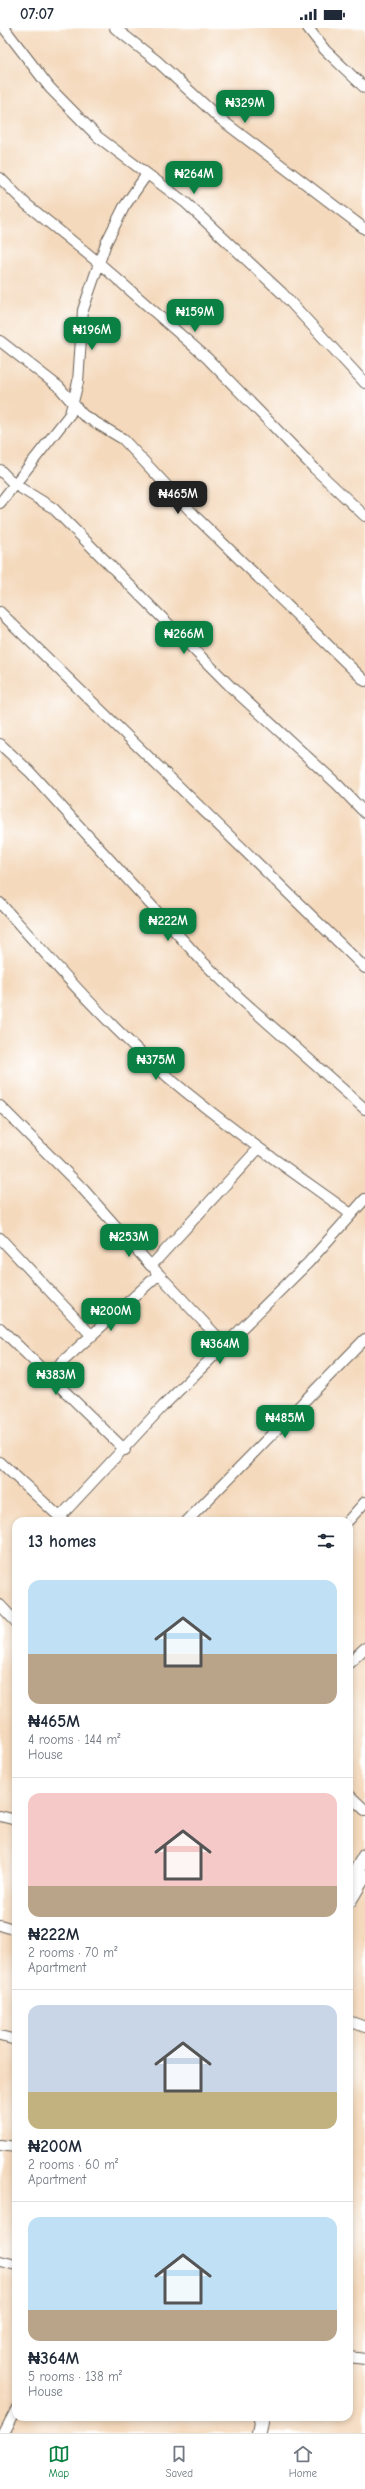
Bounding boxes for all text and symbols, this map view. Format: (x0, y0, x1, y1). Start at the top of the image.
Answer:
text: 07:07 (20, 5, 54, 23)
pin: ₦329M (217, 90, 273, 124)
text: ₦329M (225, 95, 265, 110)
pin: ₦264M (166, 161, 222, 195)
text: ₦264M (174, 166, 214, 181)
pin: ₦159M (167, 299, 223, 333)
text: ₦159M (176, 304, 214, 319)
pin: ₦196M (64, 317, 120, 351)
text: ₦196M (73, 322, 111, 337)
pin: ₦465M (150, 481, 206, 515)
text: ₦465M (158, 486, 198, 501)
pin: ₦266M (156, 621, 212, 655)
text: ₦266M (164, 626, 204, 641)
pin: ₦222M (140, 908, 196, 942)
text: ₦222M (148, 913, 188, 928)
pin: ₦375M (128, 1047, 184, 1081)
text: ₦375M (136, 1052, 176, 1067)
pin: ₦253M (101, 1224, 157, 1258)
text: ₦253M (109, 1229, 149, 1244)
pin: ₦200M (83, 1298, 139, 1332)
text: ₦200M (90, 1303, 132, 1318)
pin: ₦364M (192, 1331, 248, 1365)
text: ₦364M (200, 1336, 240, 1351)
pin: ₦383M (28, 1362, 84, 1396)
text: ₦383M (36, 1367, 76, 1382)
pin: ₦485M (257, 1405, 313, 1439)
text: ₦485M (265, 1410, 305, 1425)
icon: filters (315, 1530, 337, 1552)
text: 13 homes (28, 1532, 96, 1551)
icon: home (147, 1606, 219, 1678)
text: ₦465M (28, 1712, 80, 1731)
text: 4 rooms · 144 m² (28, 1732, 121, 1747)
text: House (28, 1747, 63, 1762)
icon: home (147, 1819, 219, 1891)
text: ₦222M (28, 1925, 79, 1944)
text: 2 rooms · 70 m² (28, 1945, 117, 1960)
text: Apartment (28, 1960, 86, 1975)
icon: home (147, 2031, 219, 2103)
text: ₦200M (28, 2137, 82, 2156)
text: 2 rooms · 60 m² (28, 2157, 118, 2172)
text: Apartment (28, 2172, 86, 2187)
icon: home (147, 2243, 219, 2315)
text: ₦364M (28, 2349, 79, 2368)
text: 5 rooms · 138 m² (28, 2369, 122, 2384)
text: House (28, 2384, 63, 2399)
tab: Map (48, 2443, 70, 2480)
tab: Saved (166, 2443, 193, 2480)
tab: Home (289, 2443, 317, 2480)

